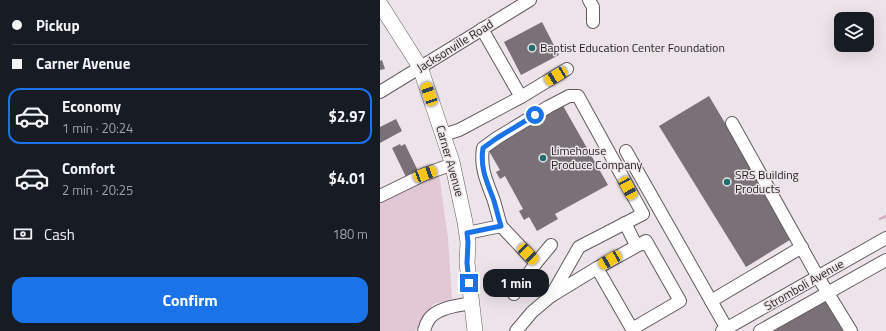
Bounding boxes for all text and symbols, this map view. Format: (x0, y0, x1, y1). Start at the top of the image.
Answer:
map controls (834, 12, 874, 52)
button: layers (834, 12, 874, 52)
text: Pickup (36, 14, 80, 37)
street label: Jacksonville Road (413, 14, 497, 77)
place label: Baptist Education Center Foundation (540, 38, 725, 57)
marker: Baptist Education Center Foundation (527, 43, 537, 53)
text: Carner Avenue (36, 52, 130, 75)
car (543, 65, 569, 87)
car (419, 81, 439, 107)
text: Economy (62, 95, 121, 118)
icon: car (14, 98, 50, 134)
text: $2.97 (329, 105, 366, 128)
route start (526, 106, 544, 124)
text: 1 min · 20:24 (62, 118, 133, 138)
street label: Carner Avenue (431, 123, 470, 199)
place label: Limehouse Produce Company (551, 141, 643, 174)
marker: Limehouse Produce Company (538, 153, 548, 163)
text: Comfort (62, 157, 115, 180)
icon: car (14, 160, 50, 196)
car (412, 164, 438, 184)
place label: SRS Building Products (735, 165, 799, 198)
text: $4.01 (329, 167, 366, 190)
car (617, 175, 639, 201)
marker: SRS Building Products (722, 177, 732, 187)
text: 2 min · 20:25 (62, 180, 133, 200)
icon: cash (12, 223, 34, 245)
text: Cash (44, 223, 75, 246)
text: 180 m (332, 224, 368, 244)
car (515, 241, 541, 267)
car (597, 249, 623, 271)
street label: Stromboli Avenue (760, 254, 847, 315)
callout: 1 min (483, 269, 549, 297)
text: 1 min (500, 273, 532, 293)
route end (460, 274, 478, 292)
button: Confirm (12, 277, 368, 323)

